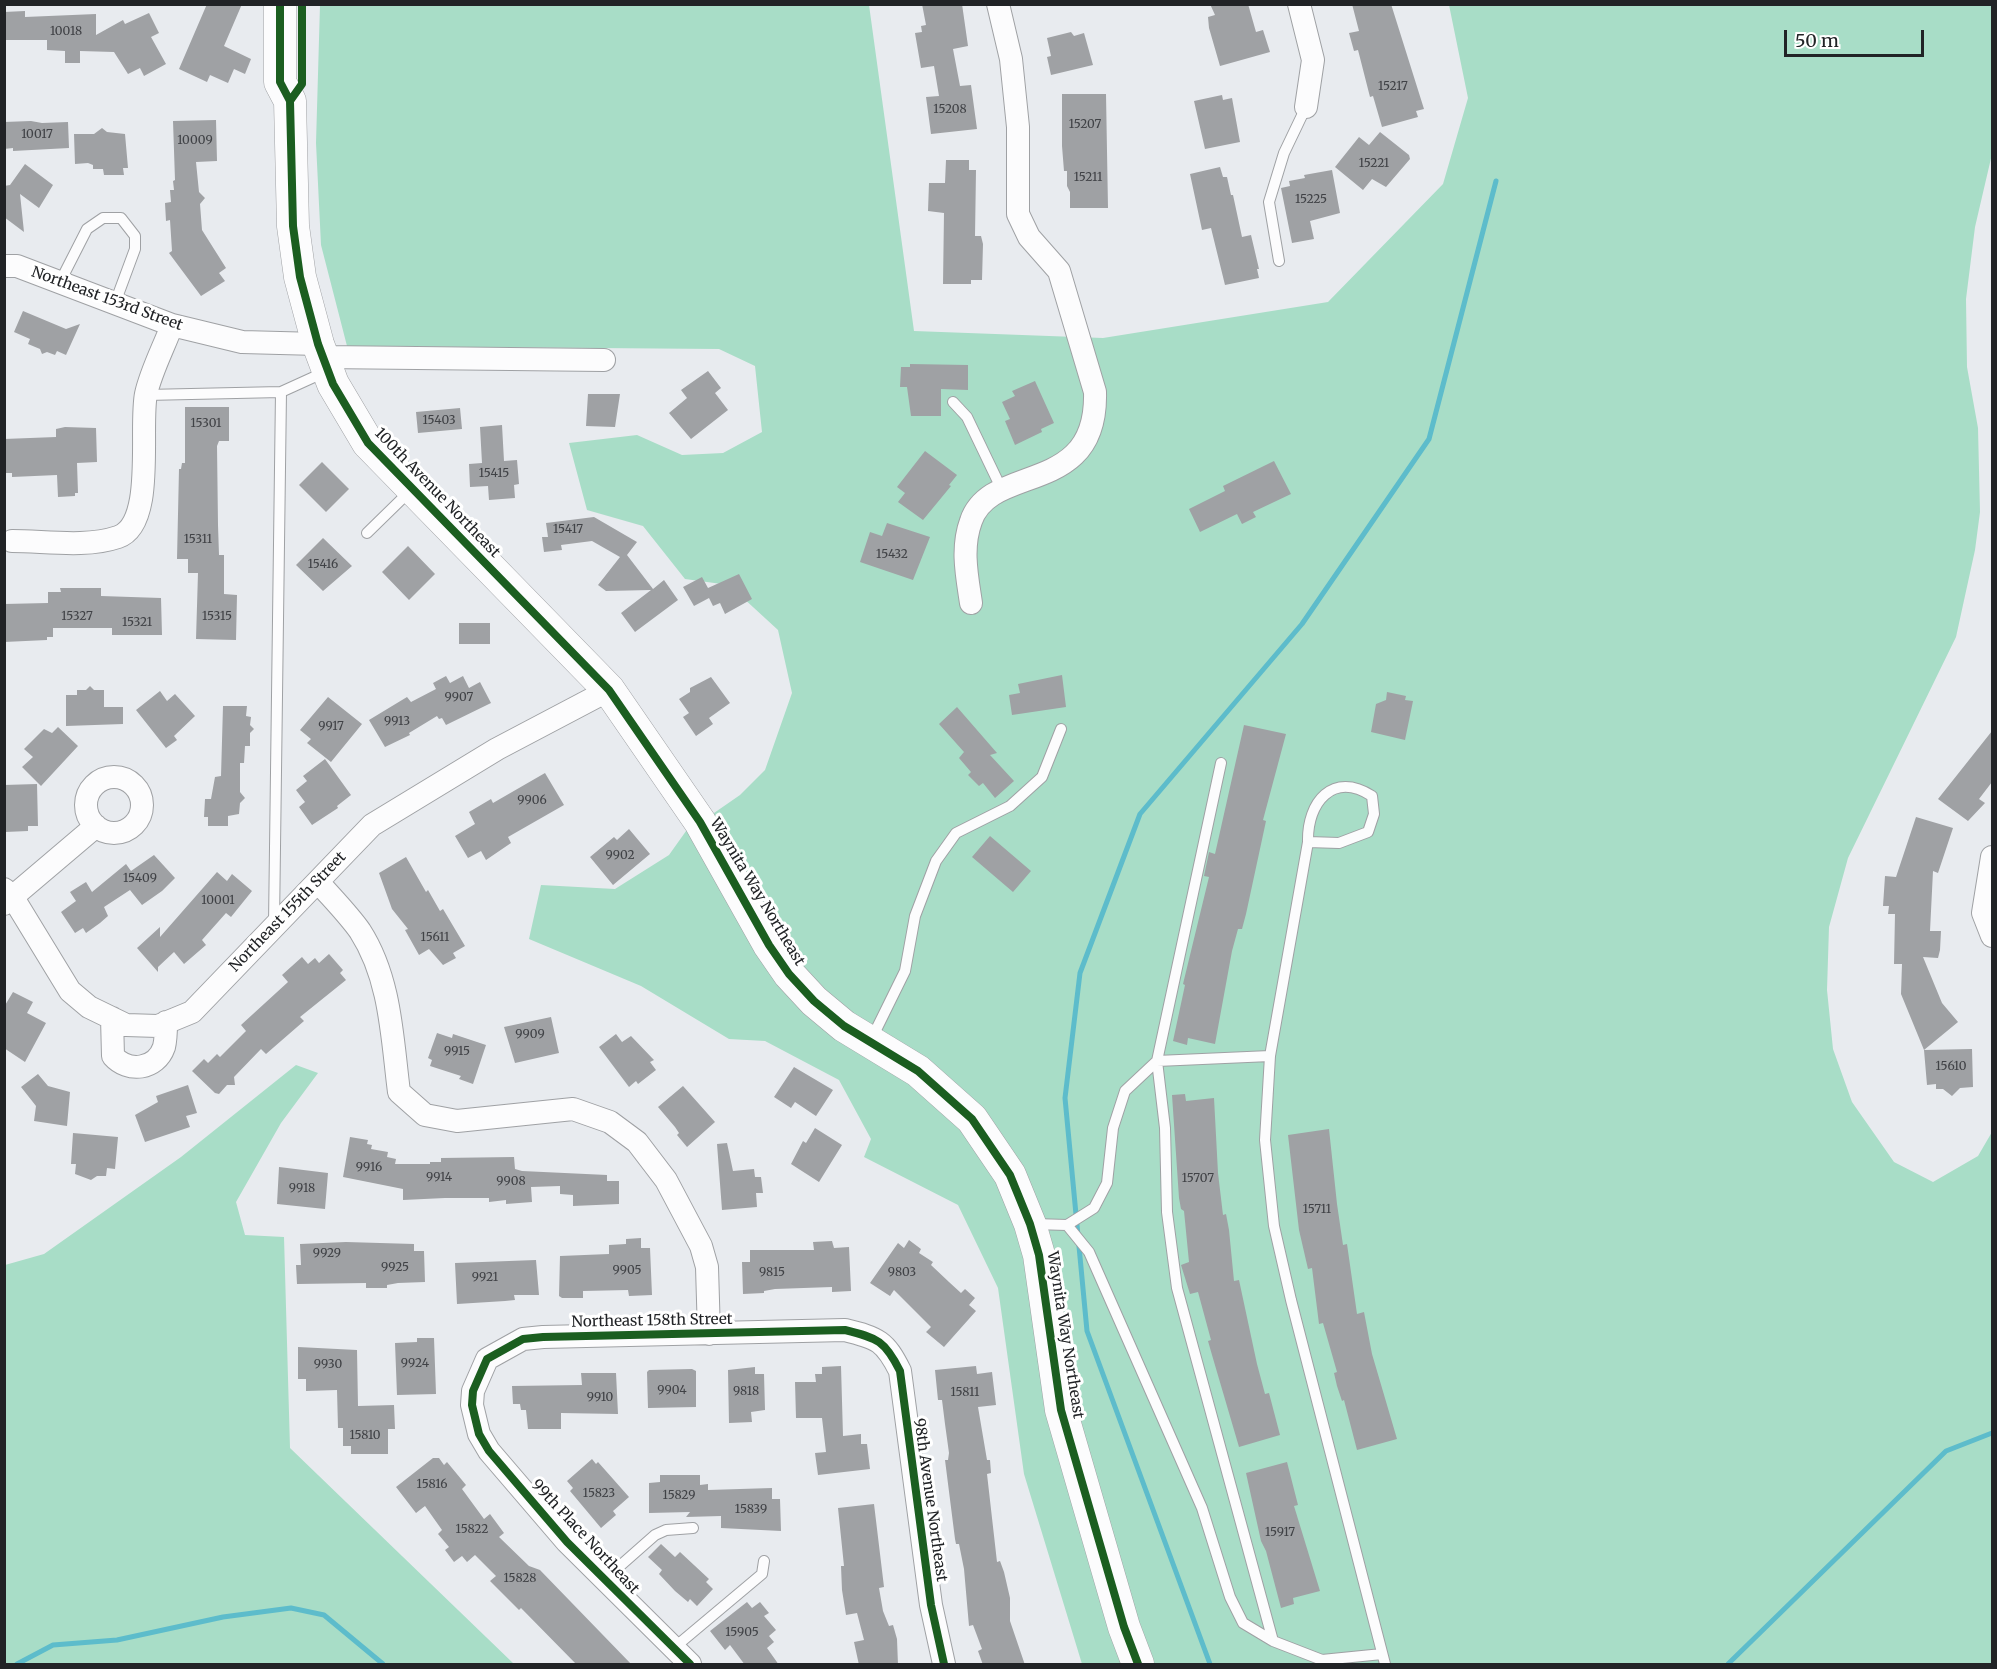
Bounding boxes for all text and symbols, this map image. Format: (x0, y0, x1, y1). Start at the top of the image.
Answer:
scale bar (1787, 18, 1926, 56)
house number: 10018 (50, 25, 82, 39)
text: 50 m (1795, 29, 1839, 52)
house number: 15217 (1378, 80, 1408, 94)
house number: 15208 (933, 103, 967, 117)
house number: 15207 (1069, 118, 1101, 132)
house number: 10017 (21, 128, 53, 142)
house number: 10009 (177, 134, 213, 148)
house number: 15221 (1359, 157, 1389, 171)
house number: 15211 (1074, 171, 1102, 185)
house number: 15225 (1295, 193, 1327, 207)
street label: Northeast 153rd Street (29, 263, 185, 335)
house number: 15403 (422, 414, 456, 428)
house number: 15301 (191, 417, 221, 431)
street label: 100th Avenue Northeast (371, 425, 503, 561)
house number: 15415 (479, 467, 509, 481)
house number: 15417 (553, 523, 583, 537)
house number: 15311 (184, 533, 212, 547)
house number: 15432 (876, 548, 908, 562)
house number: 15416 (308, 558, 338, 572)
house number: 15327 (61, 610, 93, 624)
house number: 15315 (202, 610, 232, 624)
house number: 15321 (122, 616, 152, 630)
house number: 9907 (445, 691, 473, 705)
house number: 9913 (384, 715, 410, 729)
house number: 9917 (318, 720, 344, 734)
house number: 9906 (517, 794, 547, 808)
street label: Waynita Way Northeast (706, 815, 808, 969)
street label: Northeast 155th Street (226, 848, 350, 976)
house number: 9902 (605, 849, 635, 863)
house number: 15409 (123, 872, 157, 886)
house number: 10001 (201, 894, 235, 908)
house number: 15611 (421, 931, 449, 945)
house number: 9909 (515, 1028, 545, 1042)
house number: 9915 (444, 1045, 470, 1059)
house number: 15610 (1936, 1060, 1966, 1074)
house number: 9916 (356, 1161, 382, 1175)
house number: 9914 (426, 1171, 452, 1185)
house number: 15707 (1182, 1172, 1214, 1186)
house number: 9908 (496, 1175, 526, 1189)
house number: 9918 (289, 1182, 315, 1196)
house number: 15711 (1303, 1203, 1331, 1217)
house number: 9929 (313, 1247, 341, 1261)
street label: Waynita Way Northeast (1043, 1250, 1087, 1420)
house number: 9925 (381, 1261, 409, 1275)
house number: 9905 (612, 1264, 642, 1278)
house number: 9815 (759, 1266, 785, 1280)
house number: 9803 (888, 1266, 916, 1280)
house number: 9921 (472, 1271, 498, 1285)
street label: Northeast 158th Street (571, 1311, 733, 1331)
house number: 9924 (401, 1357, 429, 1371)
house number: 9930 (314, 1358, 342, 1372)
house number: 9904 (657, 1384, 687, 1398)
house number: 9818 (733, 1385, 759, 1399)
house number: 15811 (950, 1386, 980, 1400)
house number: 9910 (587, 1391, 613, 1405)
street label: 98th Avenue Northeast (910, 1417, 950, 1583)
house number: 15810 (349, 1429, 381, 1443)
street label: 99th Place Northeast (527, 1476, 643, 1598)
house number: 15816 (417, 1478, 447, 1492)
house number: 15823 (583, 1487, 615, 1501)
house number: 15829 (663, 1489, 695, 1503)
house number: 15839 (735, 1503, 767, 1517)
house number: 15822 (456, 1523, 488, 1537)
house number: 15917 (1265, 1526, 1295, 1540)
house number: 15828 (504, 1572, 536, 1586)
house number: 15905 (725, 1626, 759, 1640)

